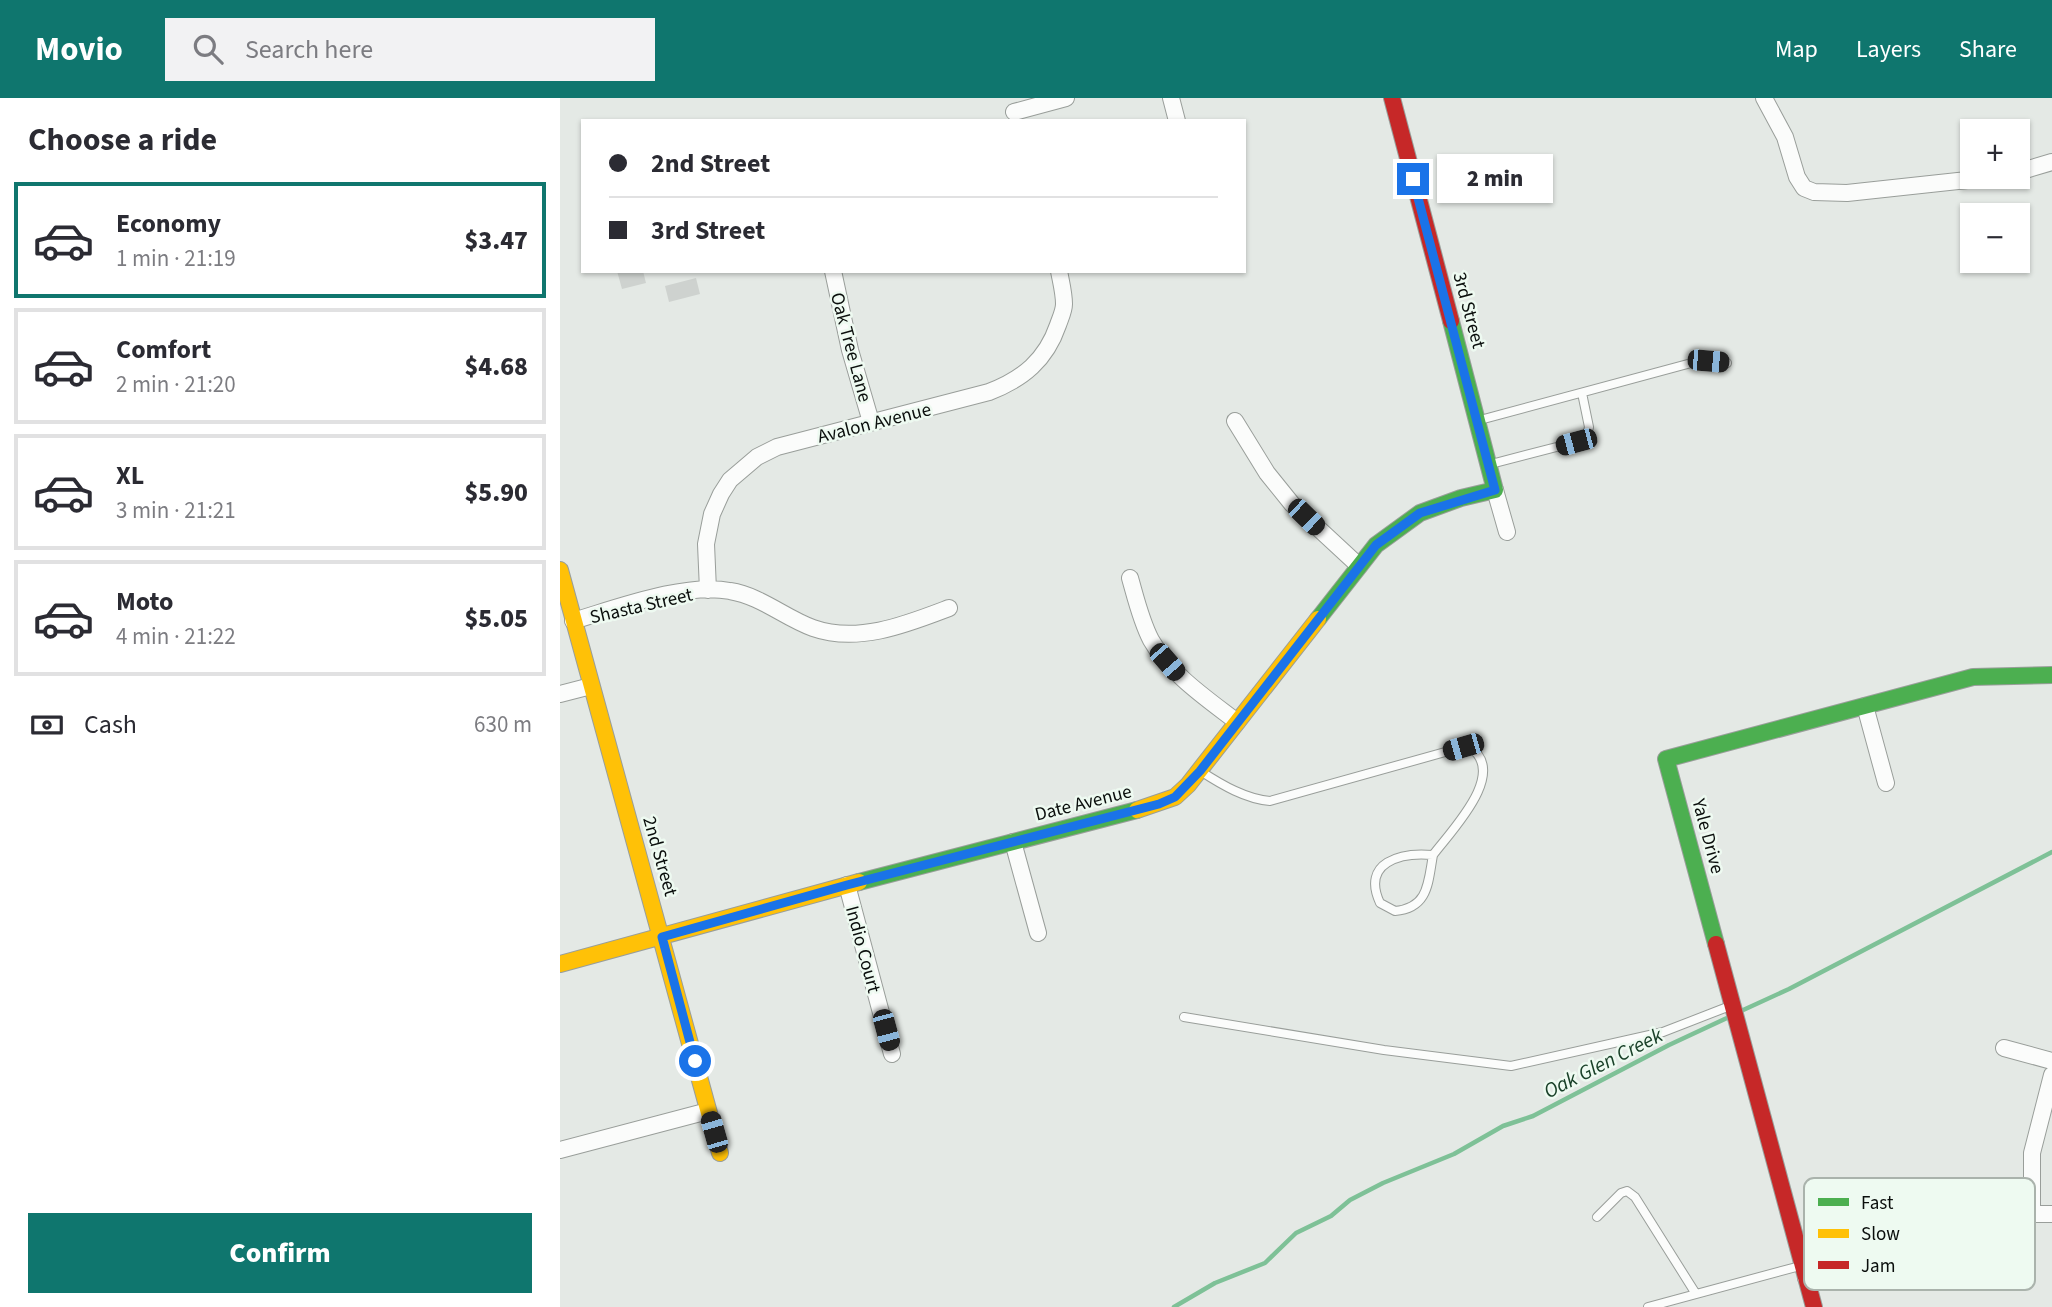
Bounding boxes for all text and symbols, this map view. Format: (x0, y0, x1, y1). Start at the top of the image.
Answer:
search box (165, 18, 655, 81)
text: Movio (35, 26, 123, 73)
icon: search (189, 30, 227, 68)
text: Search here (245, 31, 373, 68)
text: Map (1775, 32, 1818, 67)
text: Layers (1856, 32, 1921, 67)
text: Share (1959, 32, 2017, 67)
text: Choose a ride (28, 117, 217, 163)
map controls (1960, 119, 2030, 273)
button: + (1960, 119, 2030, 189)
text: 2nd Street (651, 145, 770, 182)
callout: 2 min (1438, 154, 1553, 204)
text: 2 min (1467, 162, 1523, 195)
route end (1397, 163, 1429, 195)
button: − (1960, 203, 2030, 273)
text: Economy (116, 205, 221, 242)
icon: car (32, 209, 95, 272)
text: 3rd Street (651, 212, 765, 249)
text: $3.47 (464, 222, 528, 259)
text: 1 min · 21:19 (116, 242, 236, 275)
street label: 3rd Street (1445, 269, 1492, 352)
street label: Oak Tree Lane (823, 290, 878, 405)
text: Comfort (116, 331, 211, 368)
icon: car (32, 335, 95, 398)
text: $4.68 (464, 348, 528, 385)
car (1687, 349, 1730, 373)
text: 2 min · 21:20 (116, 368, 236, 401)
street label: Avalon Avenue (815, 396, 934, 451)
car (1553, 426, 1600, 458)
text: XL (116, 457, 144, 494)
icon: car (32, 461, 95, 524)
text: $5.90 (464, 474, 528, 511)
text: 3 min · 21:21 (116, 494, 236, 527)
car (1284, 495, 1329, 539)
street label: Shasta Street (587, 581, 696, 631)
text: Moto (116, 583, 173, 620)
icon: car (32, 587, 95, 650)
text: $5.05 (464, 600, 528, 637)
text: 4 min · 21:22 (116, 620, 236, 653)
car (1146, 639, 1189, 685)
icon: cash (28, 706, 66, 744)
text: Cash (84, 706, 137, 743)
text: 630 m (474, 708, 532, 741)
car (1440, 731, 1487, 763)
street label: Date Avenue (1032, 778, 1135, 829)
street label: Yale Drive (1684, 795, 1731, 877)
street label: 2nd Street (635, 813, 684, 900)
street label: Indio Court (838, 903, 887, 997)
car (871, 1007, 902, 1053)
water label: Oak Glen Creek (1538, 1020, 1669, 1106)
route start (679, 1045, 711, 1077)
car (699, 1109, 730, 1155)
legend (1804, 1178, 2035, 1290)
text: Fast (1861, 1190, 1894, 1217)
button: Confirm (28, 1213, 532, 1293)
text: Slow (1861, 1221, 1900, 1248)
text: Jam (1861, 1253, 1895, 1280)

